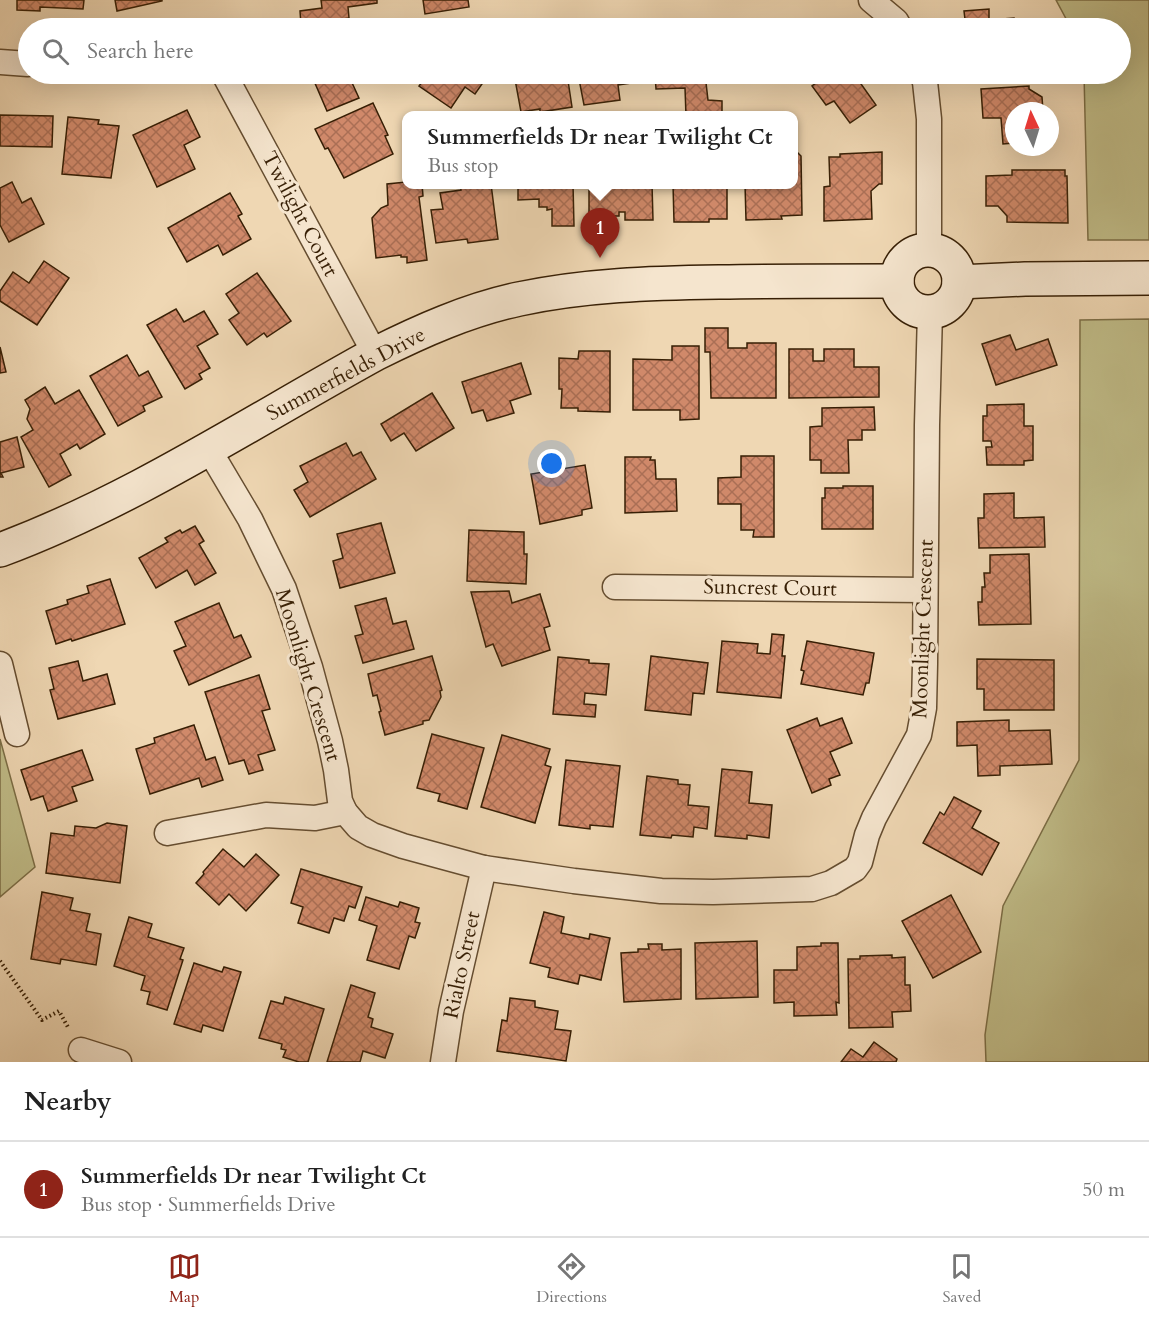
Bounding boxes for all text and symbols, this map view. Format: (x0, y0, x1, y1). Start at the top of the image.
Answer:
search box (18, 18, 1131, 84)
icon: search (39, 35, 72, 68)
text: Search here (87, 36, 194, 66)
north arrow (1005, 102, 1059, 156)
popup (402, 111, 798, 189)
text: Summerfields Dr near Twilight Ct (427, 122, 773, 152)
street label: Twilight Court (255, 146, 345, 282)
text: Bus stop (427, 152, 499, 179)
pin: 1 (580, 208, 620, 258)
street label: Summerfields Drive (261, 320, 431, 428)
your location (537, 449, 566, 478)
street label: Moonlight Crescent (905, 539, 941, 719)
street label: Suncrest Court (703, 572, 837, 604)
street label: Moonlight Crescent (268, 585, 348, 765)
street label: Rialto Street (436, 908, 488, 1021)
text: Nearby (24, 1084, 112, 1119)
text: Summerfields Dr near Twilight Ct (81, 1161, 426, 1191)
text: 1 (38, 1176, 49, 1203)
text: 50 m (1082, 1176, 1125, 1203)
text: Bus stop · Summerfields Drive (81, 1191, 336, 1218)
tab: Map (168, 1250, 201, 1308)
tab: Directions (536, 1250, 607, 1308)
tab: Saved (942, 1250, 981, 1308)

